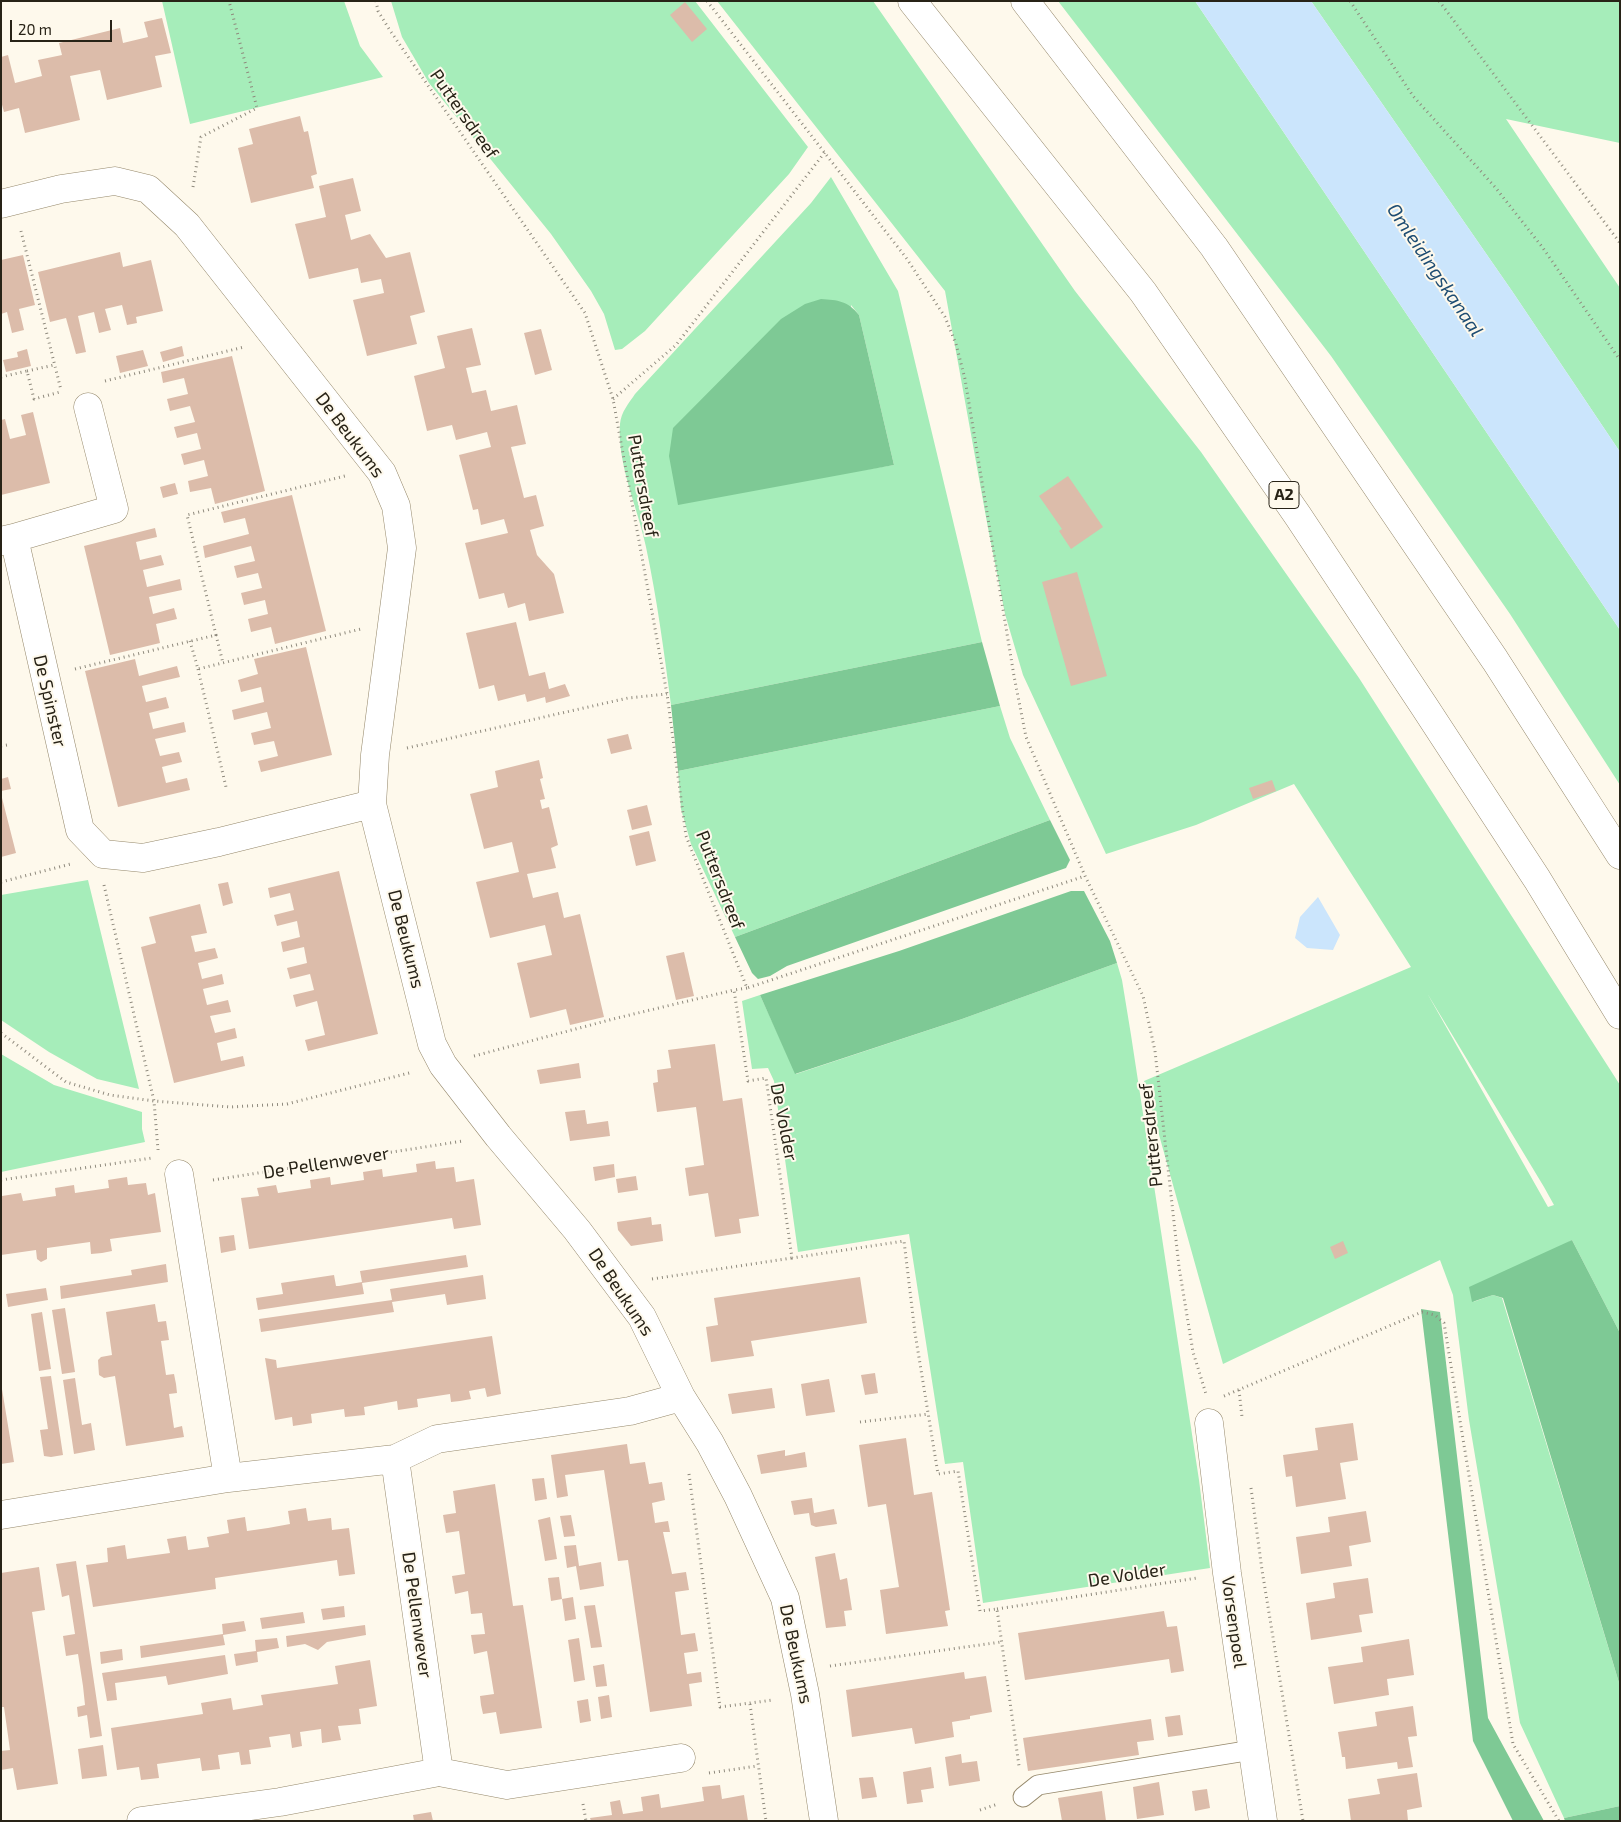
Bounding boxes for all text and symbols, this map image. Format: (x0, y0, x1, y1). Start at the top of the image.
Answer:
scale bar (12, 10, 115, 42)
text: 20 m (18, 20, 52, 38)
street label: Puttersdreef (425, 65, 503, 163)
water label: Omleidingskanaal (1382, 199, 1488, 341)
street label: De Beukums (311, 388, 389, 482)
street label: Puttersdreef (623, 433, 663, 539)
road number: A2 (1269, 482, 1299, 508)
street label: De Spinster (29, 653, 71, 749)
street label: Puttersdreef (691, 828, 749, 932)
street label: De Beukums (383, 887, 429, 991)
street label: De Volder (766, 1081, 802, 1163)
street label: Puttersdreef (1135, 1082, 1167, 1188)
street label: De Pellenwever (261, 1142, 391, 1184)
street label: De Beukums (584, 1244, 658, 1340)
street label: De Pellenwever (397, 1550, 437, 1680)
street label: De Volder (1086, 1558, 1168, 1592)
street label: Vorsenpoel (1217, 1575, 1251, 1669)
street label: De Beukums (775, 1602, 817, 1706)

